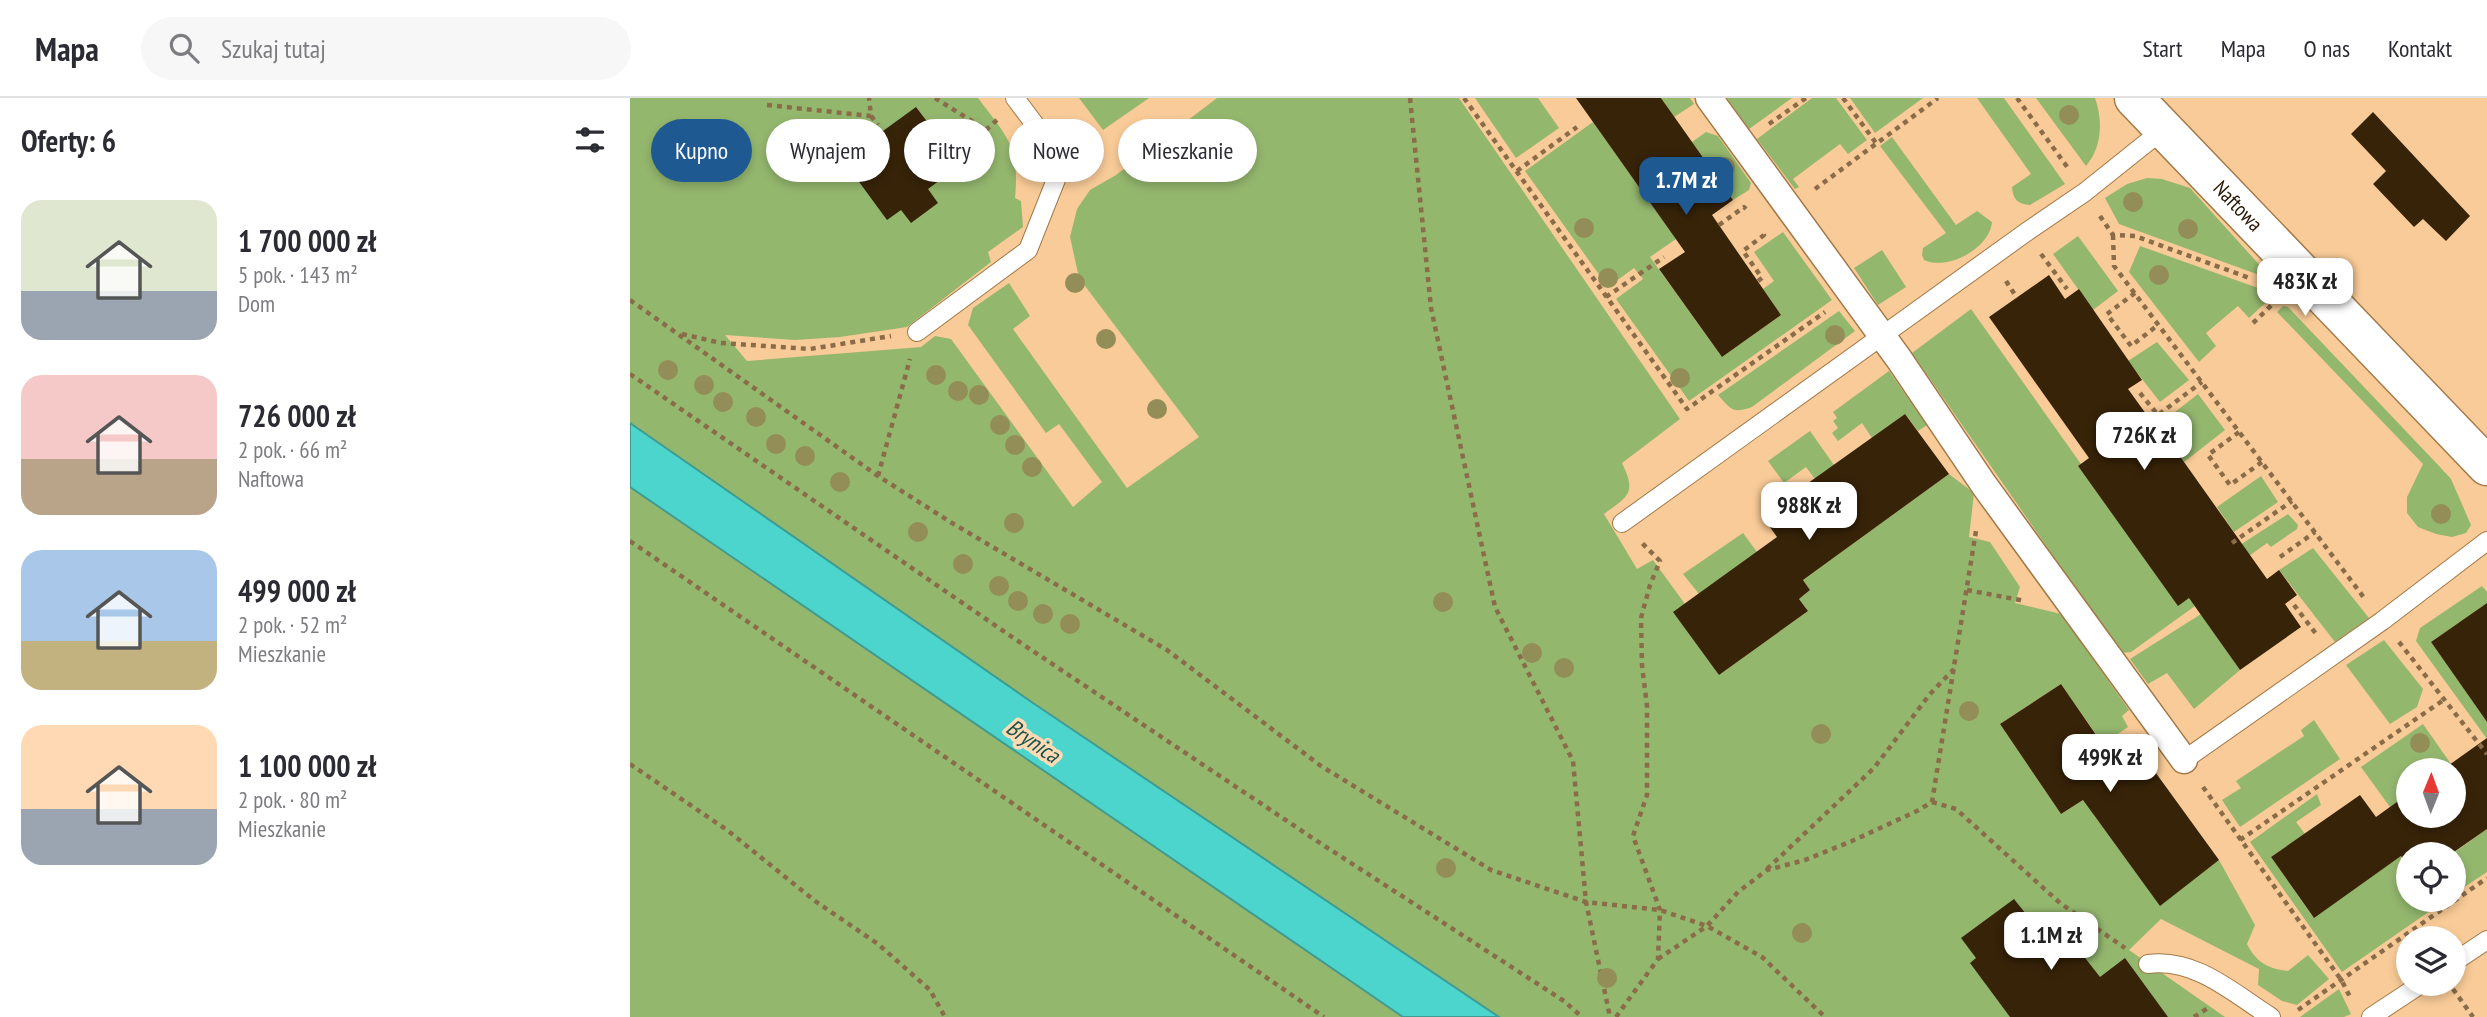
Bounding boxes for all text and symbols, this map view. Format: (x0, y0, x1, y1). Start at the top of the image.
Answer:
search box (141, 17, 631, 80)
text: Mapa (35, 27, 99, 70)
icon: search (165, 29, 203, 67)
text: Szukaj tutaj (221, 32, 326, 65)
text: Start (2142, 33, 2183, 64)
text: Mapa (2221, 33, 2266, 64)
text: O nas (2304, 33, 2350, 64)
text: Kontakt (2388, 33, 2452, 64)
chip: Kupno (651, 119, 752, 182)
chip: Wynajem (766, 119, 890, 182)
chip: Filtry (904, 119, 995, 182)
chip: Nowe (1009, 119, 1104, 182)
chip: Mieszkanie (1118, 119, 1257, 182)
text: Oferty: 6 (21, 121, 116, 160)
icon: filters (571, 121, 609, 159)
pin: 1.7M zł (1621, 158, 1751, 217)
text: 1.7M zł (1655, 165, 1717, 194)
street label: Naftowa (2208, 175, 2269, 237)
text: 1 700 000 zł (238, 221, 376, 260)
icon: home (77, 228, 161, 312)
pin: 483K zł (2240, 258, 2370, 318)
text: 5 pok. · 143 m² (238, 260, 358, 289)
text: 483K zł (2273, 266, 2337, 295)
text: Dom (238, 289, 275, 318)
text: 726 000 zł (238, 396, 356, 435)
icon: home (77, 403, 161, 487)
pin: 726K zł (2079, 412, 2209, 472)
text: 726K zł (2112, 420, 2176, 449)
text: 2 pok. · 66 m² (238, 435, 347, 464)
text: Naftowa (238, 464, 304, 493)
pin: 988K zł (1744, 482, 1874, 542)
text: 988K zł (1777, 490, 1841, 519)
text: 499 000 zł (238, 571, 356, 610)
icon: home (77, 578, 161, 662)
text: 2 pok. · 52 m² (238, 610, 347, 639)
text: Mieszkanie (238, 639, 326, 668)
water label: Brynica (1001, 712, 1067, 770)
pin: 499K zł (2045, 734, 2175, 794)
text: 499K zł (2078, 742, 2142, 771)
text: 1 100 000 zł (238, 746, 376, 785)
icon: home (77, 753, 161, 837)
north arrow (2396, 758, 2466, 828)
map controls (2396, 758, 2466, 996)
text: 2 pok. · 80 m² (238, 785, 347, 814)
text: Mieszkanie (238, 814, 326, 843)
button: locate (2396, 842, 2466, 912)
pin: 1.1M zł (1986, 912, 2116, 972)
text: 1.1M zł (2020, 920, 2082, 949)
button: layers (2396, 926, 2466, 996)

